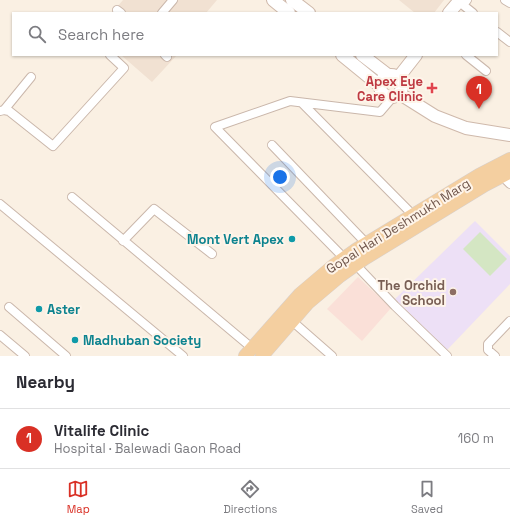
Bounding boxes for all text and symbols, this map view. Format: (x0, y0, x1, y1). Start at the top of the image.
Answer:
search box (12, 12, 498, 56)
icon: search (26, 23, 48, 45)
text: Search here (58, 25, 144, 44)
place label: Apex Eye Care Clinic (357, 73, 423, 105)
pin: 1 (466, 76, 492, 109)
marker: Apex Eye Care Clinic (426, 82, 438, 94)
your location (270, 167, 290, 187)
street label: Gopal Hari Deshmukh Marg (323, 175, 473, 277)
place label: Mont Vert Apex (187, 231, 284, 248)
marker: Mont Vert Apex (287, 234, 297, 244)
place label: The Orchid School (377, 277, 445, 309)
marker: The Orchid School (448, 287, 458, 297)
place label: Aster (47, 301, 80, 318)
marker: Aster (34, 304, 44, 314)
place label: Madhuban Society (83, 332, 201, 349)
marker: Madhuban Society (70, 335, 80, 345)
text: Nearby (16, 371, 75, 393)
text: Vitalife Clinic (54, 421, 149, 440)
text: 1 (26, 430, 32, 447)
text: 160 m (458, 430, 494, 447)
text: Hospital · Balewadi Gaon Road (54, 440, 241, 457)
tab: Map (67, 478, 90, 516)
tab: Directions (223, 478, 277, 516)
tab: Saved (411, 478, 443, 516)

